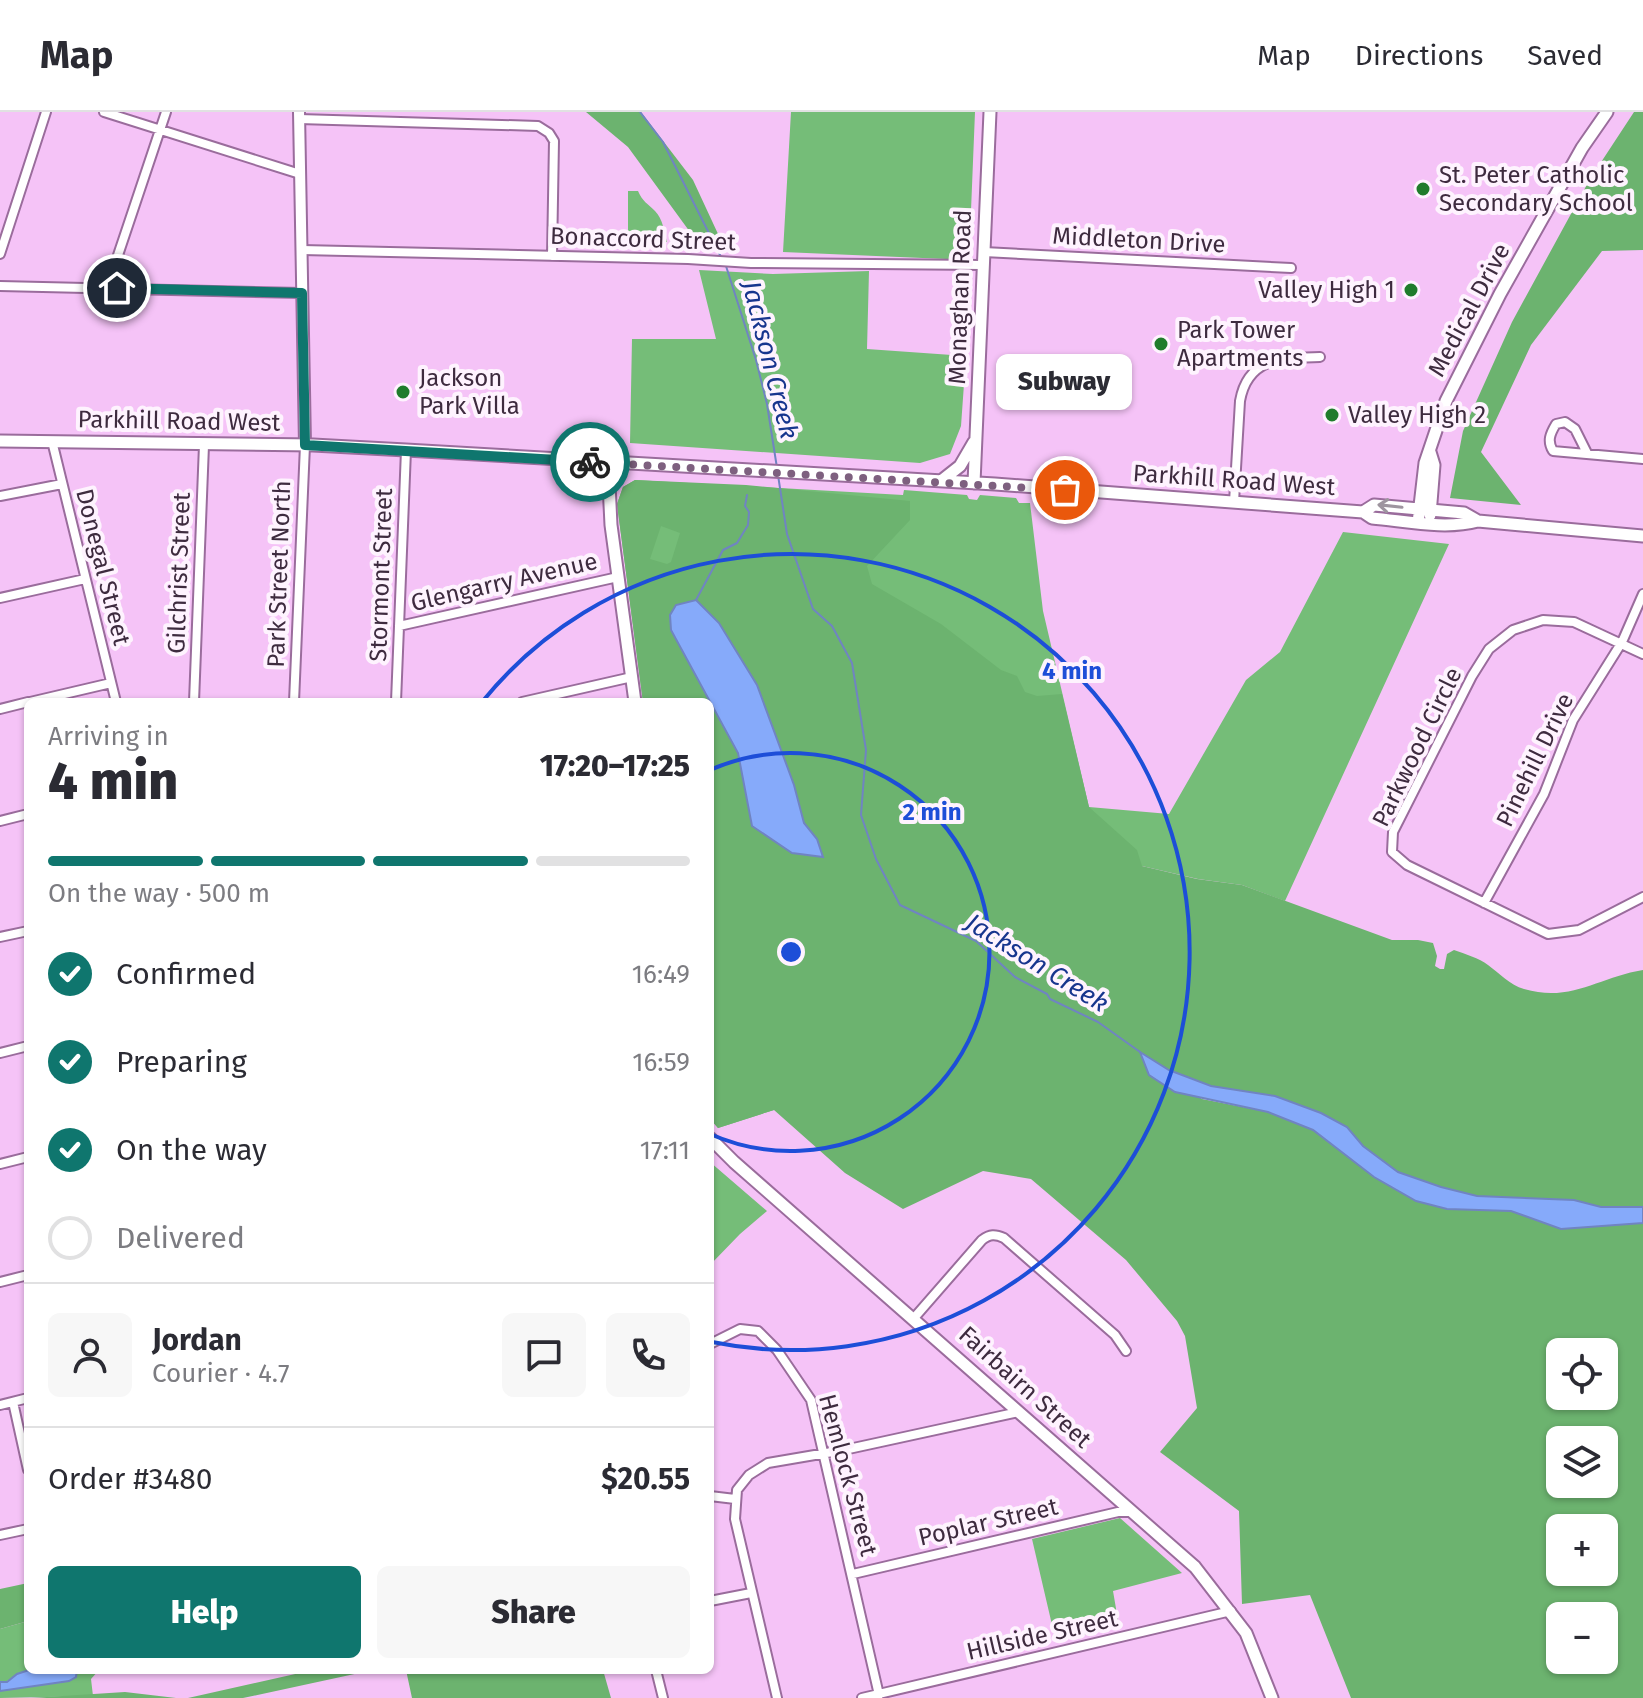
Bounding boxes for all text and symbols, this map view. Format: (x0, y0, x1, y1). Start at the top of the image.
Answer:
text: Map (40, 32, 113, 78)
text: Map (1257, 39, 1311, 72)
text: Directions (1355, 39, 1483, 72)
text: Saved (1527, 39, 1603, 72)
place label: St. Peter Catholic Secondary School (1439, 161, 1633, 217)
marker: St. Peter Catholic Secondary School (1414, 180, 1432, 198)
street label: Monaghan Road (943, 209, 977, 385)
street label: Middleton Drive (1052, 221, 1226, 259)
street label: Bonaccord Street (550, 222, 737, 256)
street label: Medical Drive (1422, 239, 1516, 381)
pin (83, 254, 151, 322)
icon: home (95, 266, 139, 310)
water label: Jackson Creek (735, 276, 805, 442)
place label: Valley High 1 (1258, 276, 1395, 304)
marker: Valley High 1 (1402, 281, 1420, 299)
place label: Park Tower Apartments (1177, 316, 1303, 372)
marker: Park Tower Apartments (1152, 335, 1170, 353)
callout: Subway (997, 354, 1133, 410)
place label: Jackson Park Villa (419, 364, 520, 420)
text: Subway (1018, 366, 1110, 397)
marker: Jackson Park Villa (394, 383, 412, 401)
place label: Valley High 2 (1348, 401, 1486, 429)
street label: Parkhill Road West (77, 405, 281, 437)
marker: Valley High 2 (1323, 406, 1341, 424)
courier (550, 422, 630, 502)
icon: bike (568, 440, 612, 484)
pin (1031, 456, 1099, 524)
street label: Parkhill Road West (1132, 459, 1336, 501)
icon: bag (1043, 468, 1087, 512)
street label: Park Street North (262, 480, 296, 668)
street label: Donegal Street (70, 486, 136, 648)
street label: Stormont Street (364, 488, 398, 662)
street label: Gilchrist Street (162, 491, 196, 654)
one-way arrow (1377, 499, 1404, 514)
street label: Glengarry Avenue (408, 547, 600, 617)
text: 4 min (1042, 657, 1102, 685)
street label: Parkwood Circle (1366, 663, 1468, 831)
street label: Pinehill Drive (1491, 689, 1579, 831)
text: Arriving in (48, 721, 169, 752)
text: 17:20–17:25 (540, 748, 690, 784)
text: 4 min (48, 750, 178, 813)
text: 2 min (903, 798, 962, 826)
text: On the way · 500 m (48, 878, 270, 909)
water label: Jackson Creek (958, 906, 1114, 1019)
centre of rings (777, 938, 805, 966)
icon: check (48, 952, 92, 996)
text: Confirmed (116, 956, 256, 992)
text: 16:49 (632, 959, 690, 990)
icon: check (48, 1040, 92, 1084)
text: Preparing (116, 1044, 247, 1080)
text: 16:59 (632, 1047, 690, 1078)
icon: check (48, 1128, 92, 1172)
text: On the way (116, 1132, 267, 1168)
text: 17:11 (640, 1135, 690, 1166)
text: Delivered (116, 1220, 245, 1256)
button: person (48, 1313, 132, 1397)
button: chat (502, 1313, 586, 1397)
button: phone (606, 1313, 690, 1397)
street label: Fairbairn Street (953, 1320, 1097, 1454)
text: Jordan (152, 1322, 242, 1358)
map controls (1546, 1338, 1618, 1674)
button: locate (1546, 1338, 1618, 1410)
text: Courier · 4.7 (152, 1358, 290, 1389)
street label: Hemlock Street (813, 1391, 883, 1559)
button: layers (1546, 1426, 1618, 1498)
text: Order #3480 (48, 1461, 213, 1497)
text: $20.55 (601, 1461, 690, 1497)
street label: Poplar Street (916, 1492, 1061, 1552)
button: + (1546, 1514, 1618, 1586)
button: Help (48, 1566, 361, 1658)
button: Share (377, 1566, 690, 1658)
button: − (1546, 1602, 1618, 1674)
street label: Hillside Street (964, 1604, 1121, 1666)

